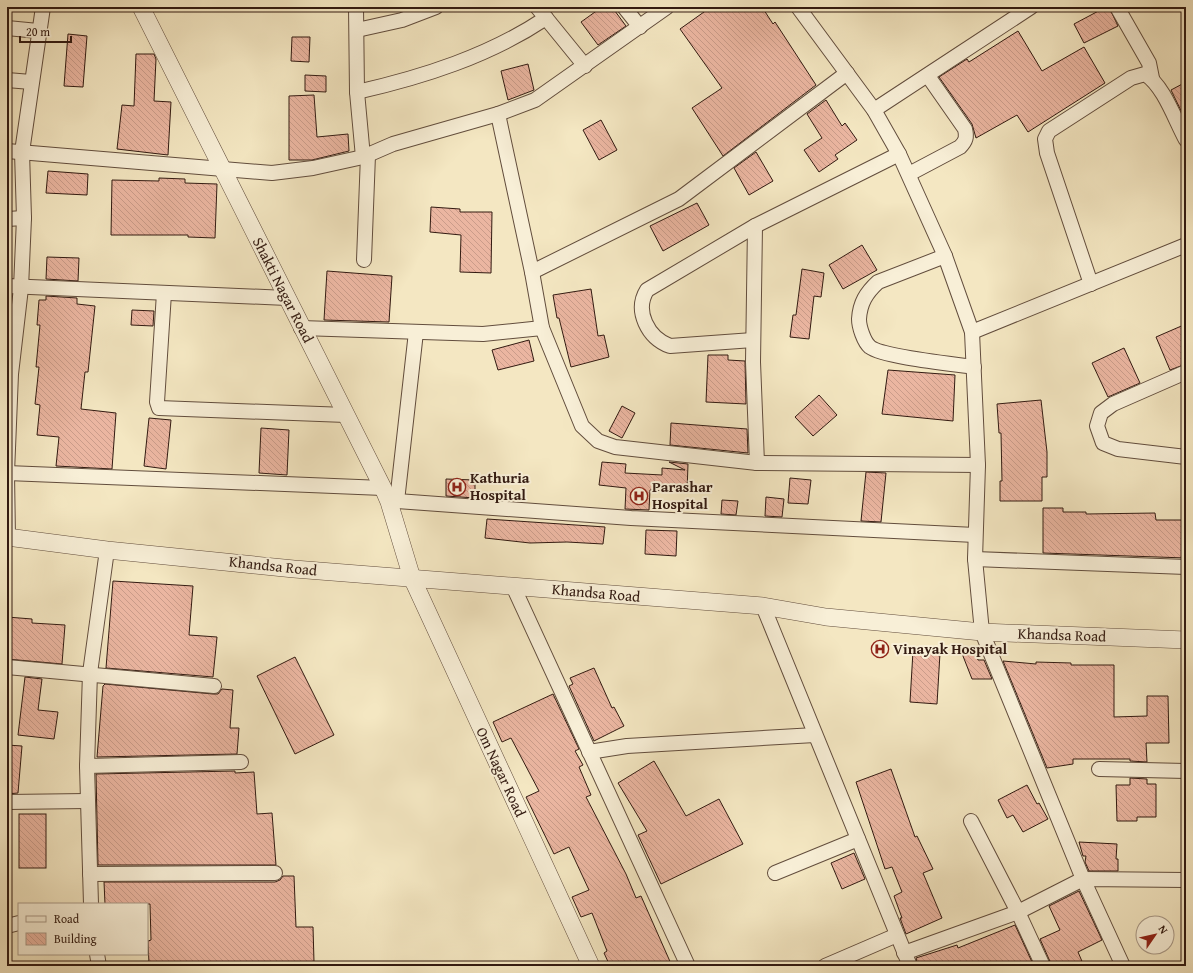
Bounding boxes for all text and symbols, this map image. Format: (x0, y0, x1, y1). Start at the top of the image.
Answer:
scale bar (20, 18, 71, 44)
text: 20 m (26, 23, 50, 40)
street label: Shakti Nagar Road (248, 234, 319, 346)
place label: Kathuria Hospital (470, 467, 530, 505)
place label: Parashar Hospital (652, 476, 713, 514)
hospital icon: Kathuria Hospital (447, 477, 467, 497)
hospital icon: Parashar Hospital (629, 486, 649, 506)
street label: Khandsa Road (228, 550, 318, 581)
street label: Khandsa Road (551, 578, 641, 607)
street label: Khandsa Road (1017, 622, 1107, 647)
place label: Vinayak Hospital (893, 638, 1008, 659)
hospital icon: Vinayak Hospital (870, 639, 890, 659)
street label: Om Nagar Road (471, 723, 531, 820)
legend (18, 903, 148, 955)
text: Road (54, 910, 80, 927)
north arrow (1135, 915, 1175, 955)
text: N (1155, 922, 1172, 937)
text: Building (54, 930, 97, 947)

